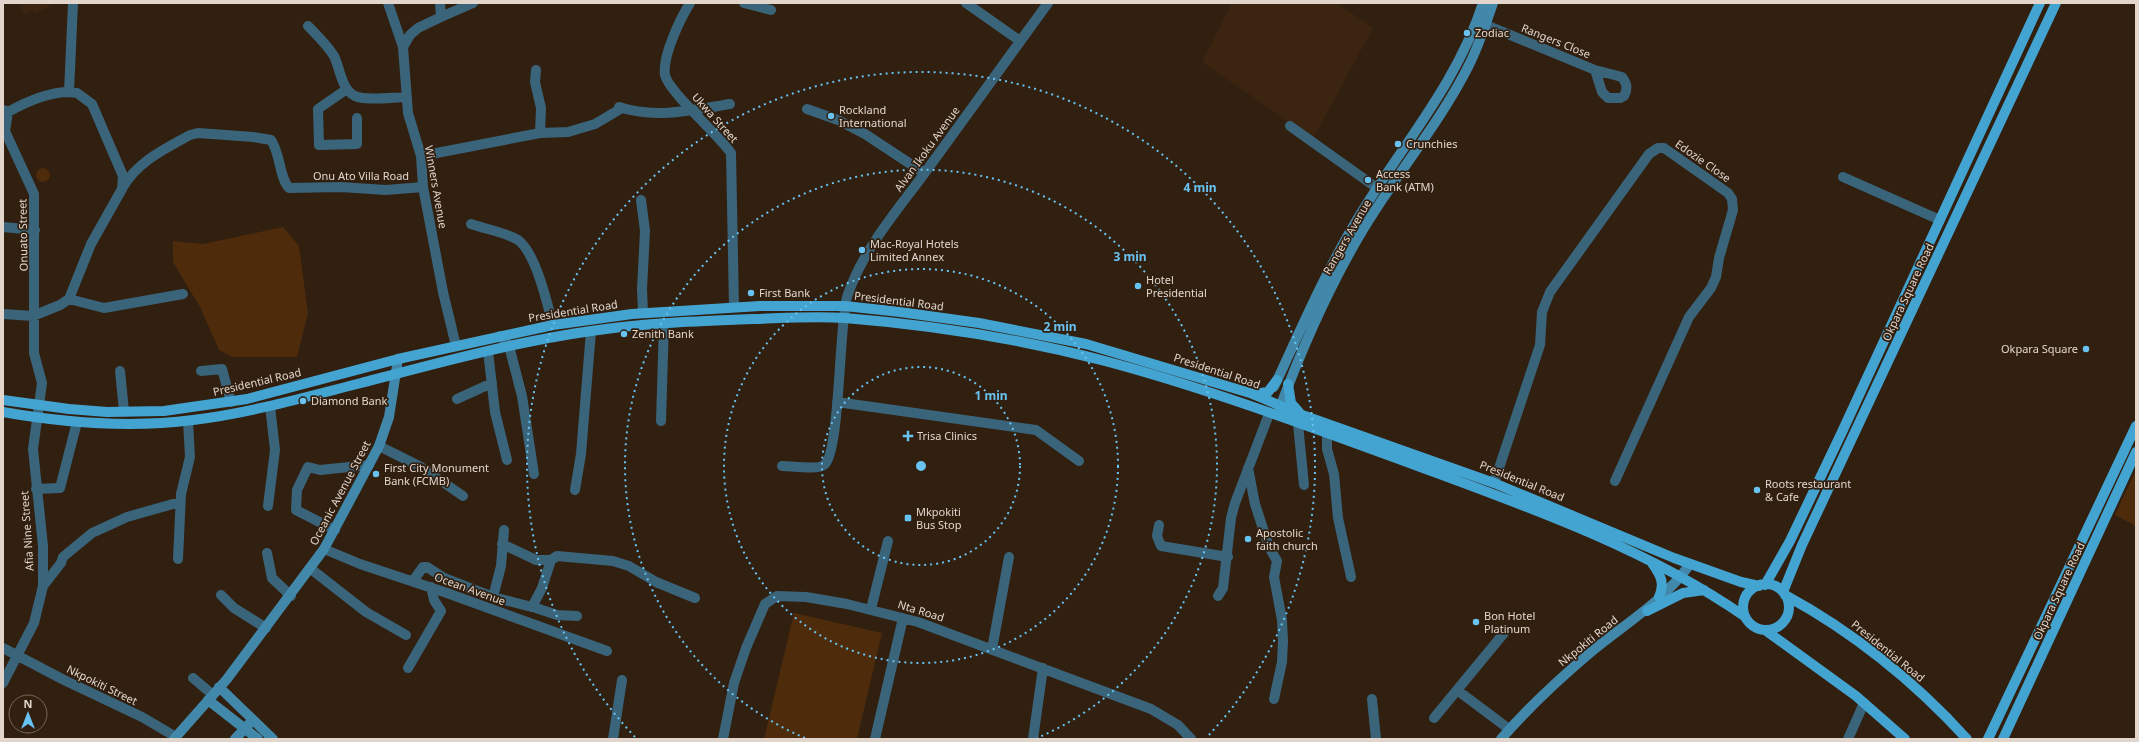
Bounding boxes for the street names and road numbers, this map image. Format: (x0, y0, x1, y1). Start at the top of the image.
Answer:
street label: Rangers Close (1519, 20, 1593, 61)
street label: Ukwa Street (689, 89, 742, 146)
street label: Alvan Ikoku Avenue (891, 103, 963, 194)
street label: Edozie Close (1673, 136, 1734, 185)
street label: Winners Avenue (422, 144, 451, 230)
street label: Onu Ato Villa Road (313, 168, 409, 183)
street label: Rangers Avenue (1319, 197, 1374, 277)
street label: Onuato Street (14, 199, 31, 271)
street label: Okpara Square Road (1878, 240, 1937, 343)
street label: Presidential Road (853, 288, 945, 313)
street label: Presidential Road (527, 296, 619, 325)
street label: Presidential Road (1172, 349, 1262, 392)
street label: Presidential Road (211, 364, 303, 399)
street label: Oceanic Avenue Street (306, 438, 373, 548)
street label: Presidential Road (1478, 457, 1567, 504)
street label: Afia Nine Street (16, 490, 37, 572)
street label: Okpara Square Road (2029, 539, 2088, 642)
street label: Ocean Avenue (433, 569, 508, 608)
street label: Nta Road (896, 596, 946, 625)
street label: Nkpokiti Road (1555, 612, 1621, 669)
street label: Presidential Road (1849, 616, 1928, 685)
street label: Nkpokiti Street (64, 661, 140, 708)

